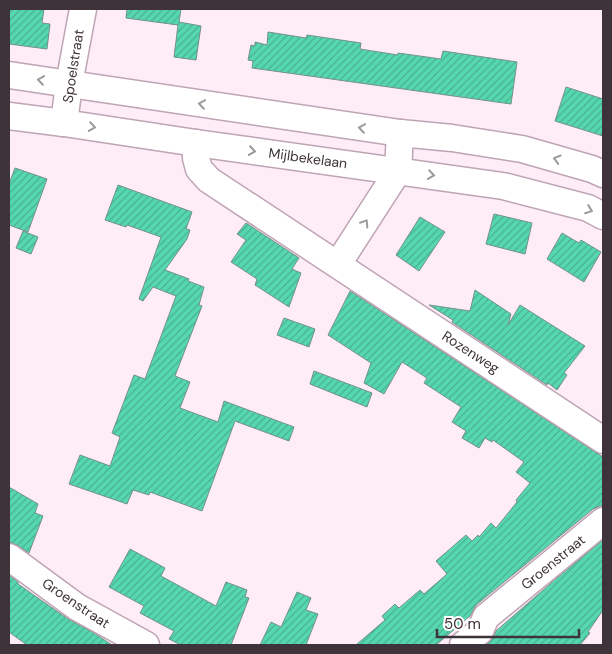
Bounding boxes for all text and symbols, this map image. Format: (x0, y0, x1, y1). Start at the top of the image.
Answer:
street label: Spoelstraat (58, 28, 88, 104)
one-way arrow (37, 75, 45, 85)
one-way arrow (197, 99, 206, 109)
one-way arrow (88, 121, 96, 132)
one-way arrow (358, 123, 367, 133)
street label: Mijlbekelaan (267, 144, 349, 172)
one-way arrow (249, 145, 257, 156)
one-way arrow (553, 155, 562, 165)
one-way arrow (426, 170, 435, 180)
one-way arrow (584, 203, 593, 214)
one-way arrow (358, 220, 368, 229)
street label: Rozenweg (439, 327, 503, 377)
street label: Groenstraat (517, 531, 589, 593)
street label: Groenstraat (39, 574, 113, 632)
scale bar (437, 606, 580, 638)
text: 50 m (444, 614, 481, 634)

